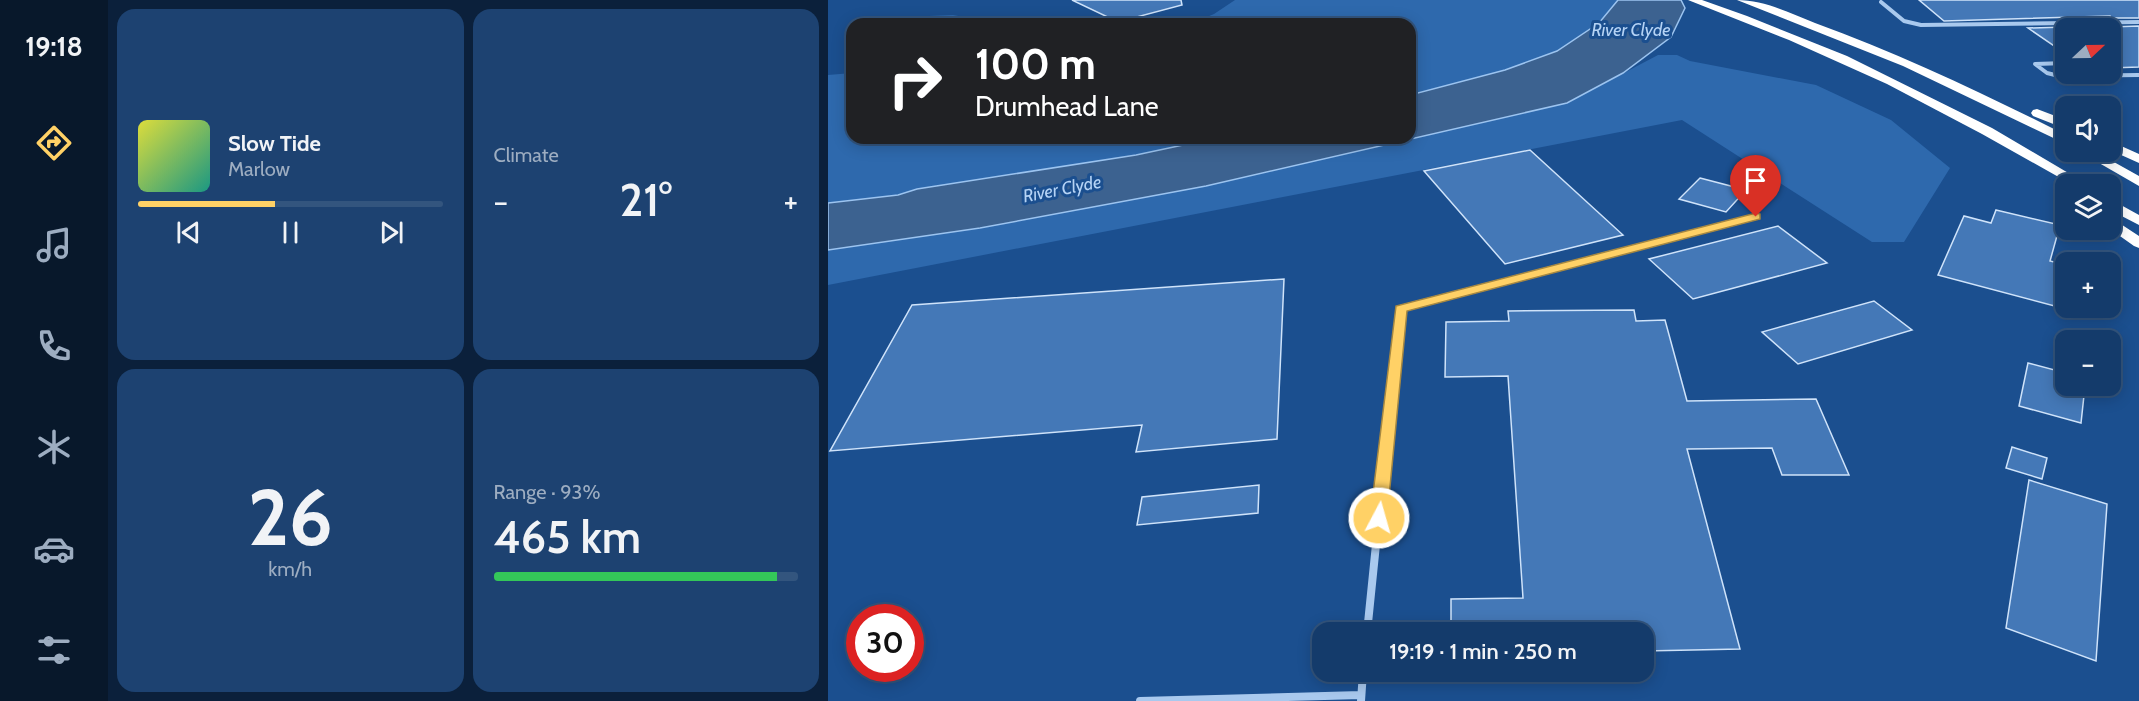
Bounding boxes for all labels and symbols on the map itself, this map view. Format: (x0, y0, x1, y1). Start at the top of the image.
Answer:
north arrow (2055, 18, 2121, 84)
water label: River Clyde (1591, 19, 1671, 41)
pin (1730, 155, 1781, 217)
water label: River Clyde (1021, 171, 1103, 207)
position arrow (1347, 486, 1411, 550)
speed limit sign: 30 (846, 604, 924, 682)

